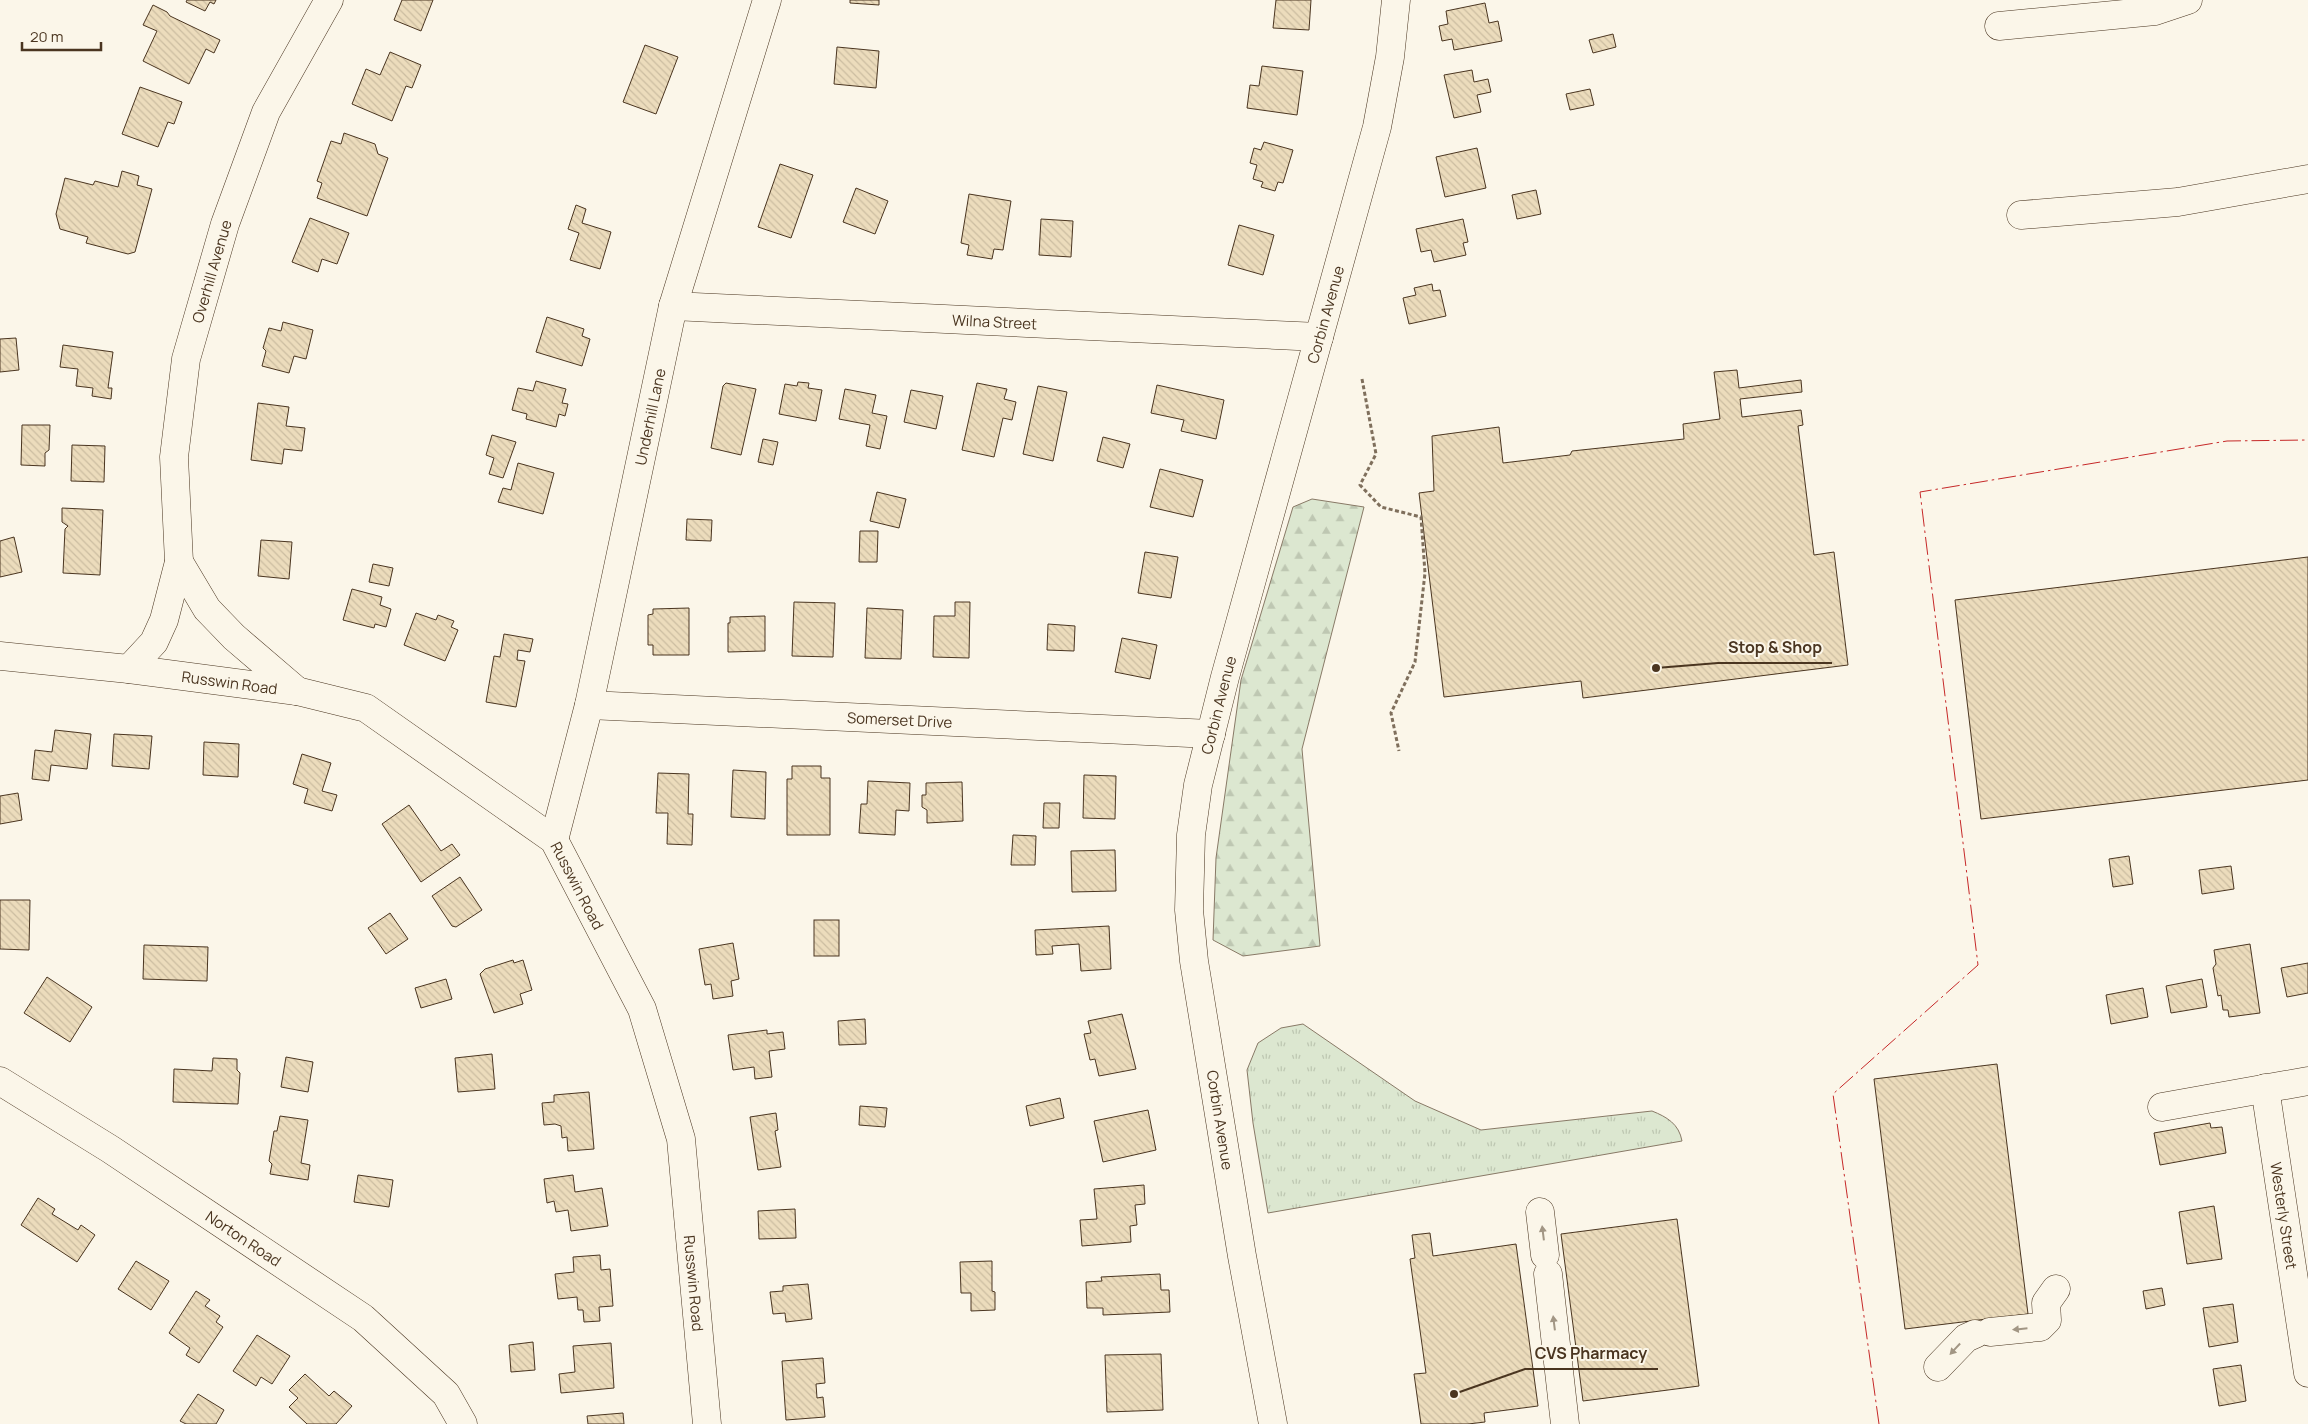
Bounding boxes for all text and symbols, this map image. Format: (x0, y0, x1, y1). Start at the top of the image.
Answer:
scale bar (22, 20, 101, 52)
text: 20 m (30, 26, 63, 47)
street label: Overhill Avenue (186, 217, 236, 325)
street label: Corbin Avenue (1302, 263, 1349, 366)
street label: Wilna Street (952, 309, 1038, 334)
street label: Underhill Lane (629, 366, 670, 467)
callout: Stop & Shop (1718, 632, 1832, 663)
text: Stop & Shop (1728, 636, 1822, 658)
street label: Corbin Avenue (1196, 653, 1241, 756)
street label: Russwin Road (180, 665, 279, 699)
street label: Somerset Drive (846, 707, 953, 732)
street label: Russwin Road (546, 838, 609, 933)
street label: Corbin Avenue (1202, 1069, 1238, 1172)
street label: Westerly Street (2266, 1160, 2303, 1271)
street label: Norton Road (202, 1205, 285, 1271)
one-way arrow (1539, 1225, 1547, 1241)
street label: Russwin Road (679, 1234, 709, 1332)
one-way arrow (1549, 1315, 1557, 1331)
one-way arrow (2012, 1325, 2028, 1333)
callout: CVS Pharmacy (1525, 1338, 1658, 1369)
text: CVS Pharmacy (1535, 1342, 1647, 1364)
one-way arrow (1949, 1342, 1961, 1354)

